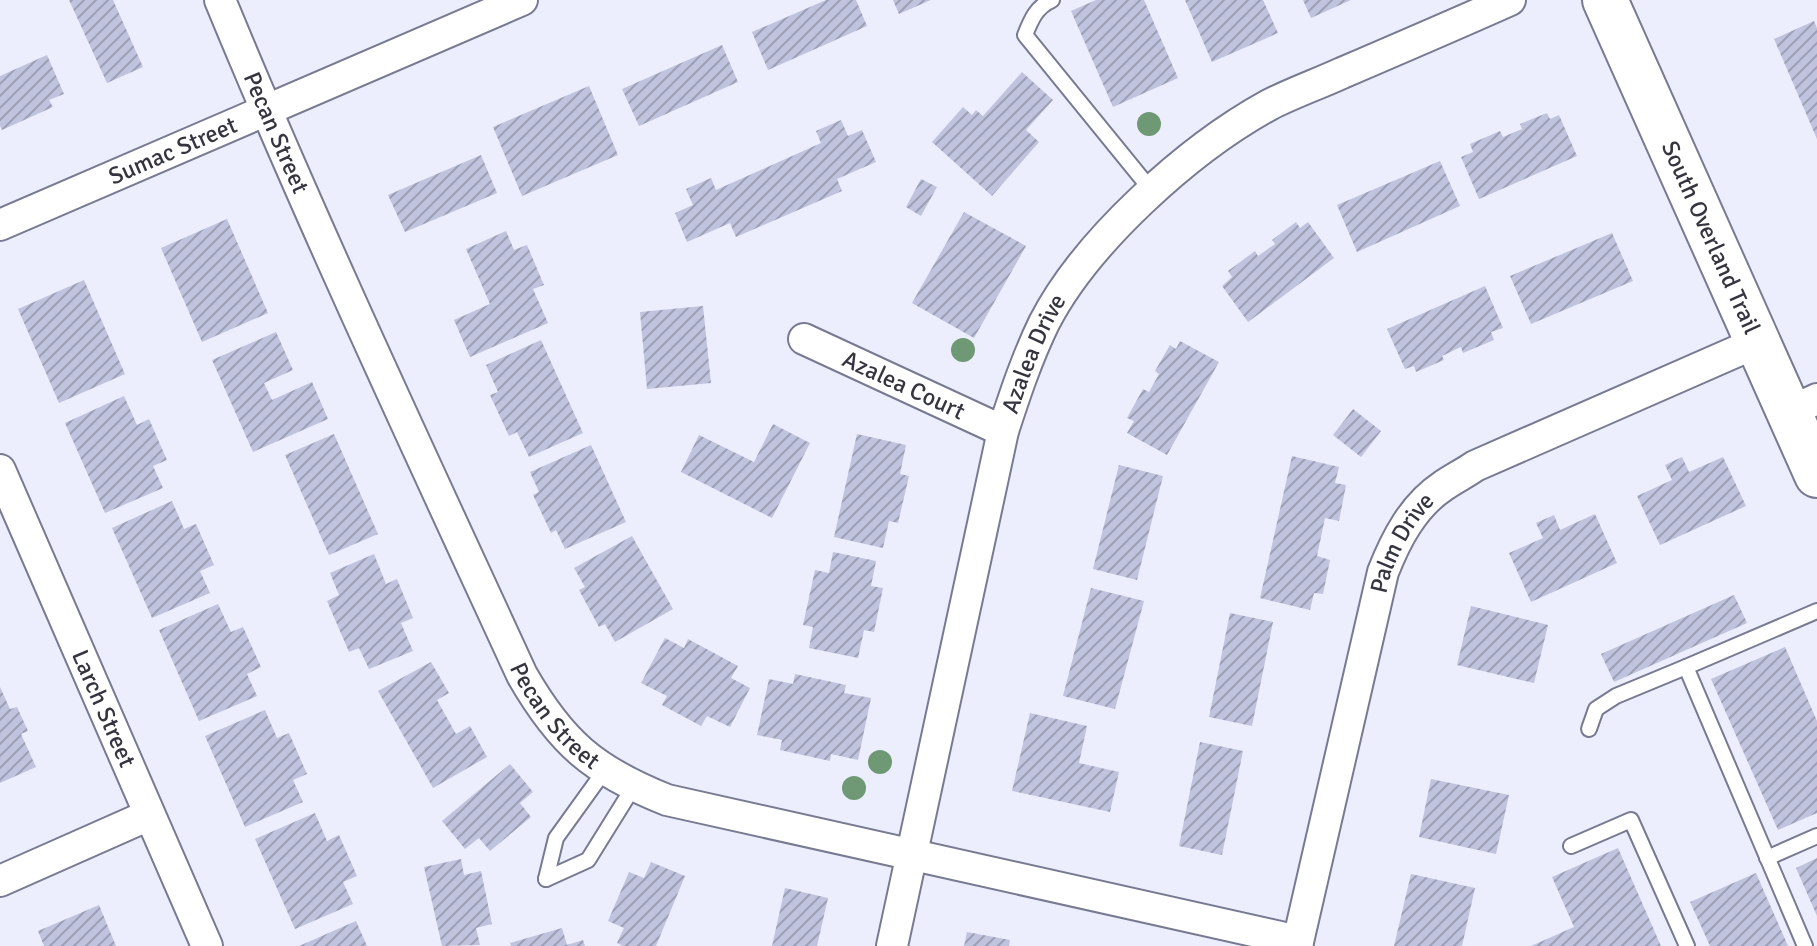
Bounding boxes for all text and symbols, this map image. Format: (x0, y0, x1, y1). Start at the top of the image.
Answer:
street label: Pecan Street (237, 67, 316, 198)
street label: Sumac Street (104, 110, 241, 191)
street label: South Overland Trail (1655, 136, 1767, 339)
street label: Azalea Drive (995, 288, 1072, 417)
street label: Azalea Court (838, 344, 970, 426)
street label: Palm Drive (1364, 486, 1440, 596)
street label: Larch Street (65, 645, 142, 772)
street label: Pecan Street (503, 658, 606, 776)

